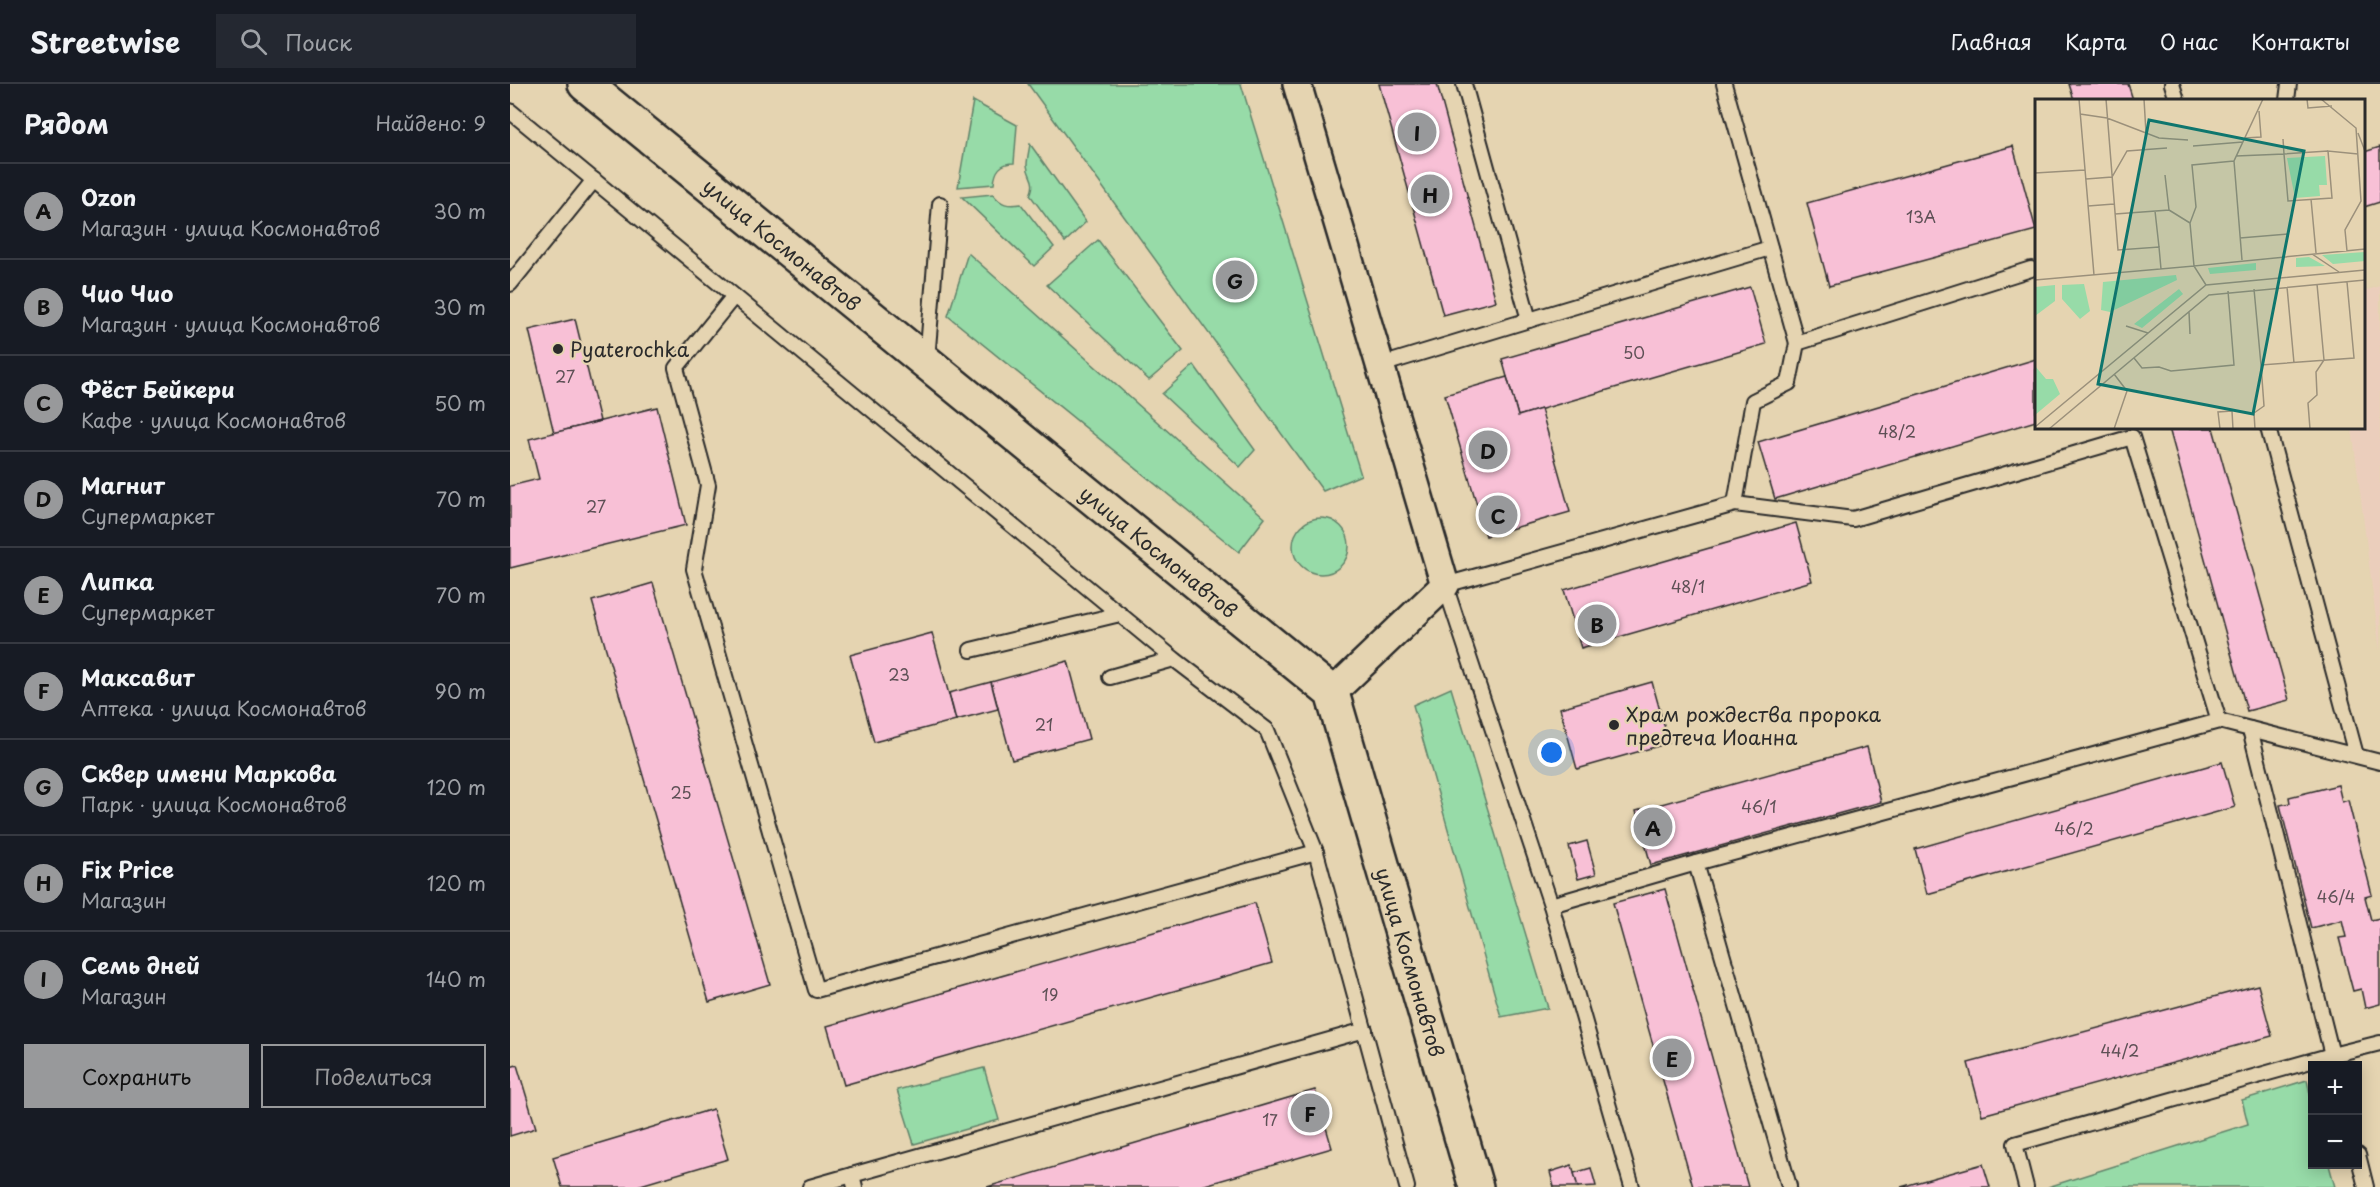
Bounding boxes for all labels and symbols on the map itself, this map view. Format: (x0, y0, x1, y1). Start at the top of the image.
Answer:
inset map (2035, 99, 2365, 429)
pin: I (1398, 110, 1436, 154)
street label: улица Космонавтов (697, 171, 867, 318)
pin: H (1410, 172, 1450, 216)
house number: 13А (1906, 204, 1936, 228)
pin: G (1216, 258, 1254, 302)
place label: Pyaterochka (570, 334, 690, 364)
house number: 50 (1623, 340, 1645, 364)
marker: Pyaterochka (551, 342, 565, 356)
house number: 27 (555, 364, 575, 388)
house number: 48/2 (1878, 419, 1916, 443)
pin: D (1468, 428, 1508, 472)
street label: улица Космонавтов (1073, 478, 1244, 625)
pin: C (1478, 492, 1518, 538)
house number: 27 (586, 494, 606, 518)
house number: 48/1 (1671, 574, 1705, 598)
pin: B (1578, 602, 1616, 646)
house number: 23 (888, 662, 910, 686)
place label: Храм рождества пророка предтеча Иоанна (1626, 699, 1882, 752)
house number: 21 (1035, 712, 1053, 736)
marker: Храм рождества пророка предтеча Иоанна (1607, 718, 1621, 732)
your location (1537, 738, 1566, 767)
house number: 25 (670, 780, 692, 804)
house number: 46/1 (1741, 794, 1777, 818)
pin: A (1634, 804, 1672, 850)
house number: 46/2 (2054, 816, 2094, 840)
street label: улица Космонавтов (1369, 864, 1452, 1060)
house number: 46/4 (2317, 884, 2355, 908)
house number: 19 (1042, 982, 1058, 1006)
pin: E (1652, 1036, 1692, 1080)
house number: 44/2 (2101, 1038, 2139, 1062)
pin: F (1290, 1090, 1330, 1136)
house number: 17 (1262, 1107, 1278, 1131)

